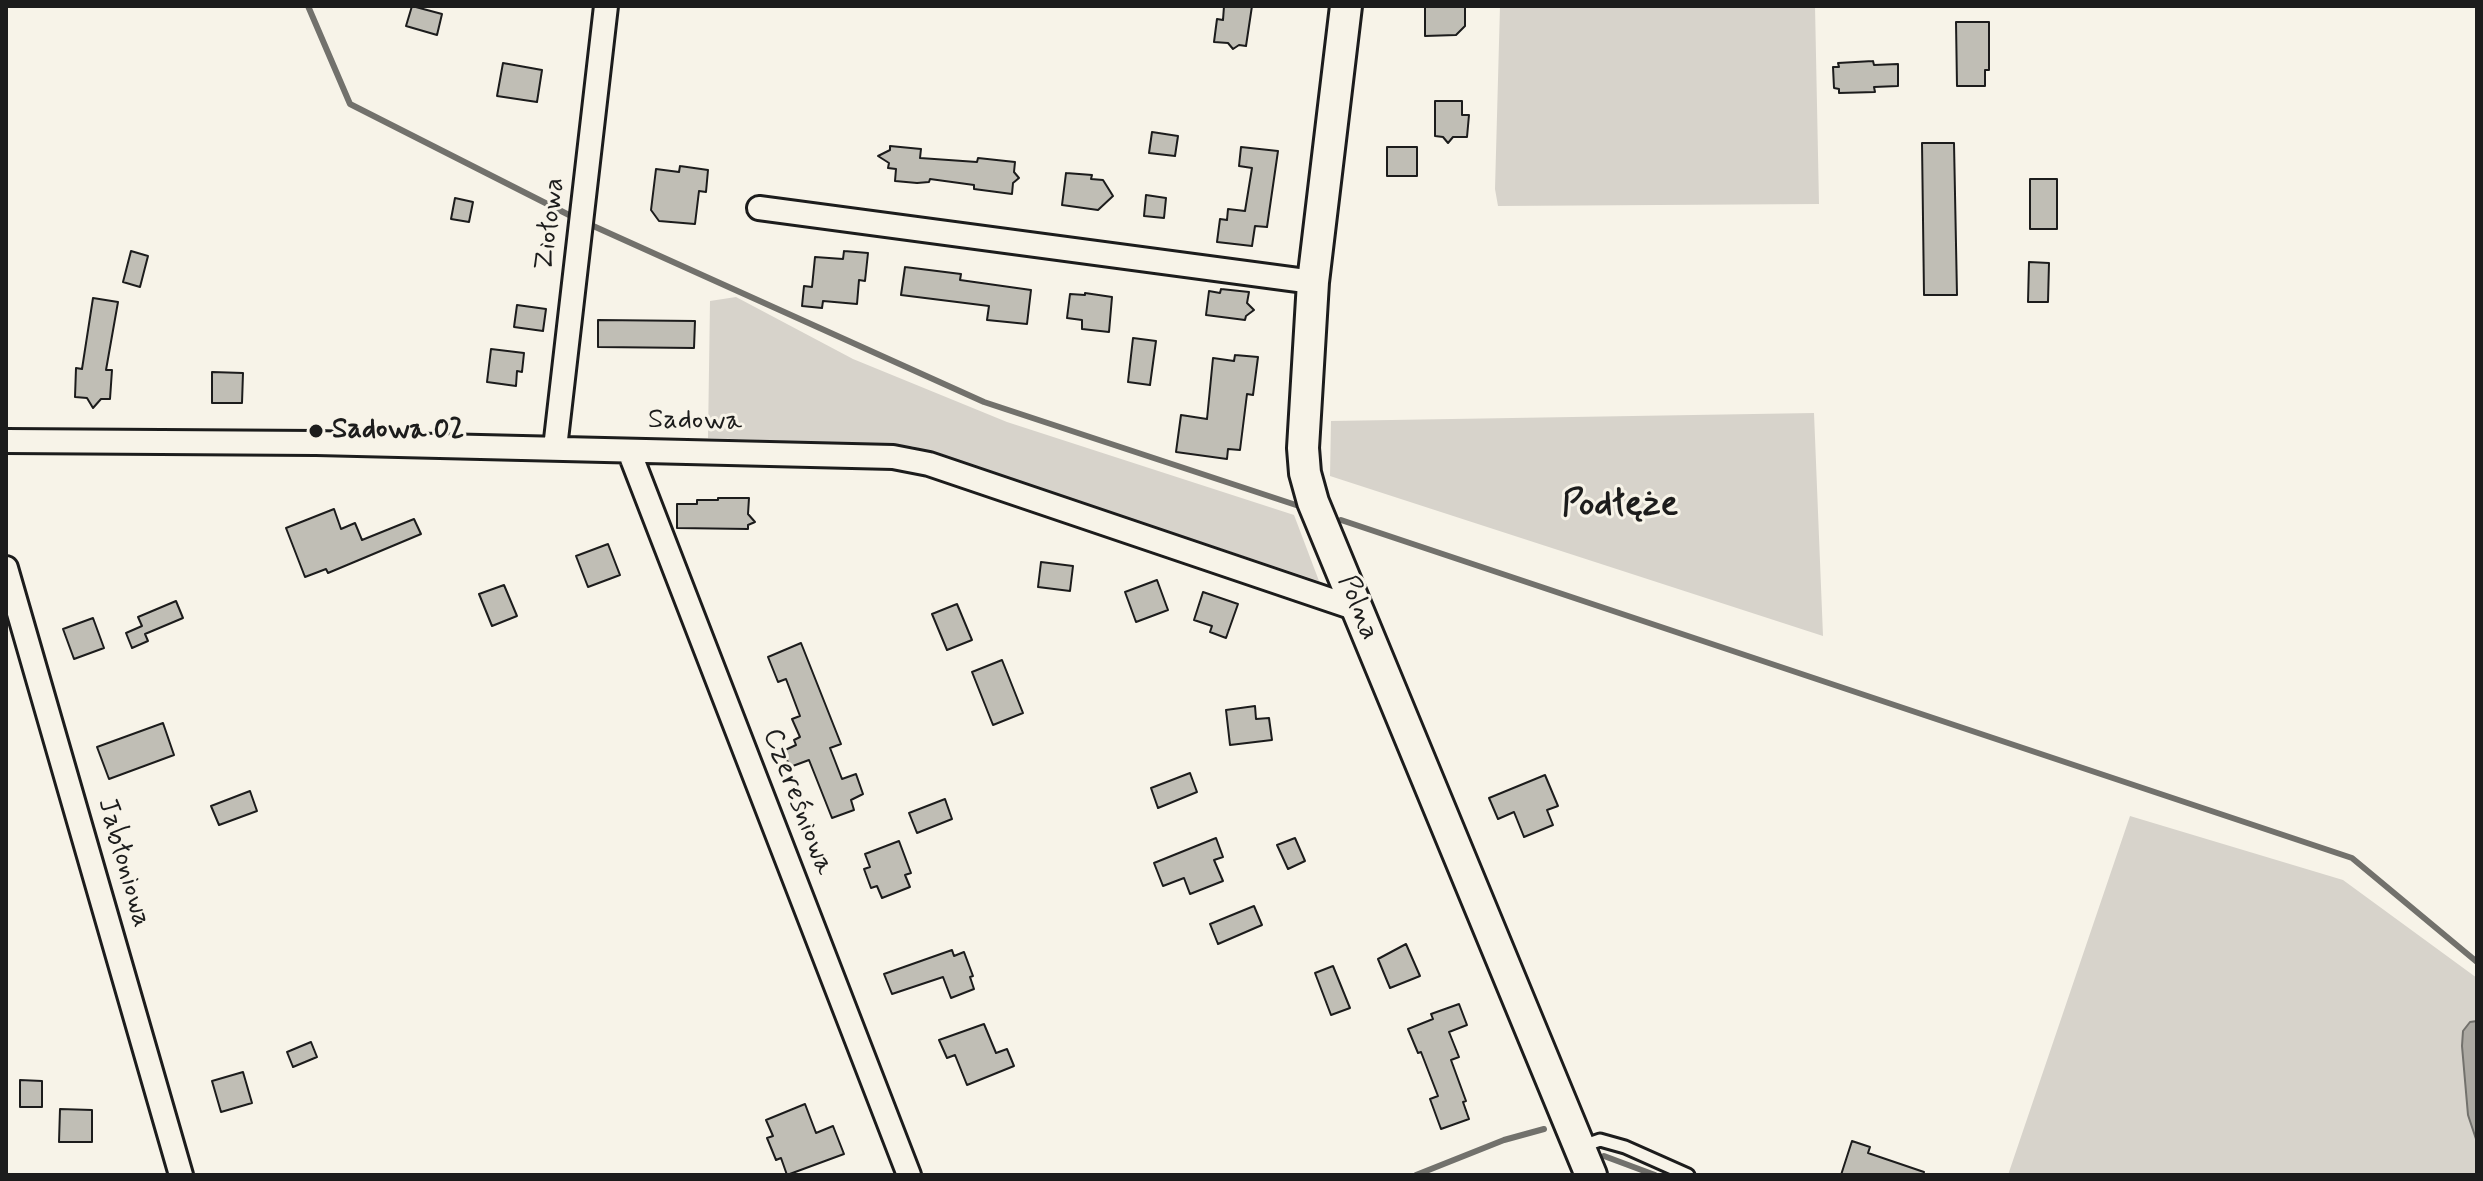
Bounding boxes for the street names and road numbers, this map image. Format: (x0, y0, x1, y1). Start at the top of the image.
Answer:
street label: Ziołowa (529, 176, 573, 272)
street label: Sadowa (648, 404, 742, 440)
street label: Polna (1329, 571, 1385, 645)
street label: Czereśniowa (754, 724, 840, 880)
street label: Jabłoniowa (89, 795, 157, 931)

